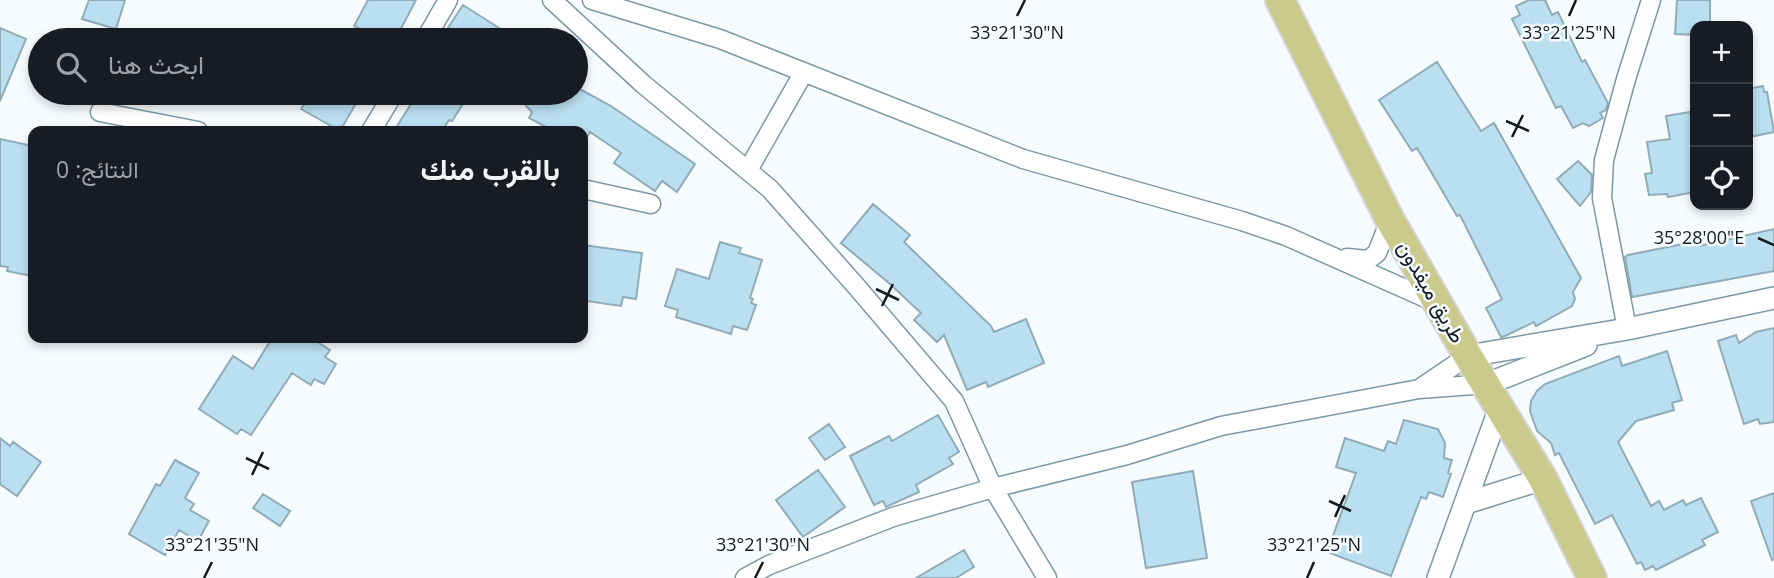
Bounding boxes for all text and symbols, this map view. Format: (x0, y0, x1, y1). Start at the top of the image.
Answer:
text: 33°21'30"N (970, 20, 1064, 44)
text: 33°21'25"N (1522, 20, 1616, 44)
map controls (1690, 21, 1753, 210)
button: + (1690, 21, 1753, 84)
search box (28, 28, 588, 105)
text: ابحث هنا (108, 46, 204, 82)
icon: search (52, 48, 90, 86)
button: − (1690, 84, 1753, 147)
button: locate (1690, 147, 1753, 210)
text: بالقرب منك (420, 148, 560, 189)
text: النتائج: 0 (56, 153, 139, 185)
text: 35°28'00"E (1654, 225, 1744, 249)
street label: طريق ميفدون (1391, 235, 1472, 348)
text: 33°21'35"N (165, 532, 259, 556)
text: 33°21'30"N (716, 532, 810, 556)
text: 33°21'25"N (1267, 532, 1361, 556)

